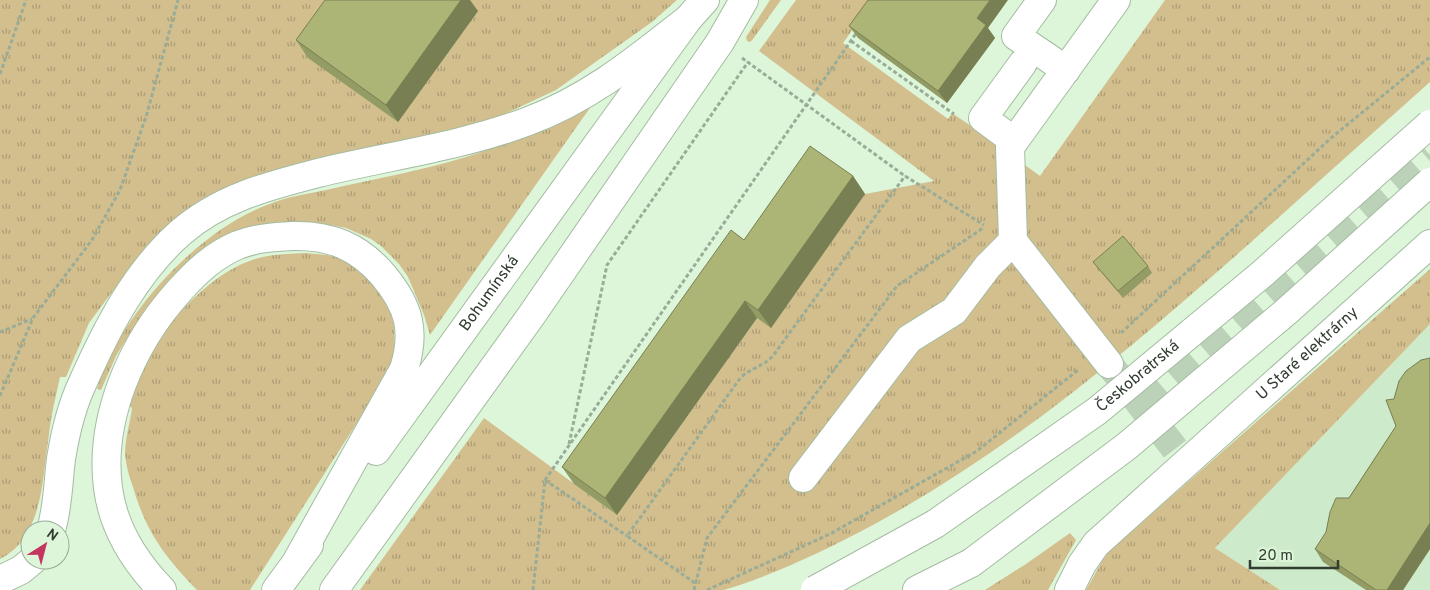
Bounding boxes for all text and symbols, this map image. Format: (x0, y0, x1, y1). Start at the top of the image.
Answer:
street label: Bohumínská (455, 252, 524, 336)
street label: U Staré elektrárny (1252, 303, 1363, 405)
street label: Českobratrská (1091, 336, 1184, 417)
north arrow (20, 520, 70, 570)
text: N (43, 526, 61, 546)
scale bar (1250, 538, 1338, 570)
text: 20 m (1258, 547, 1293, 566)

